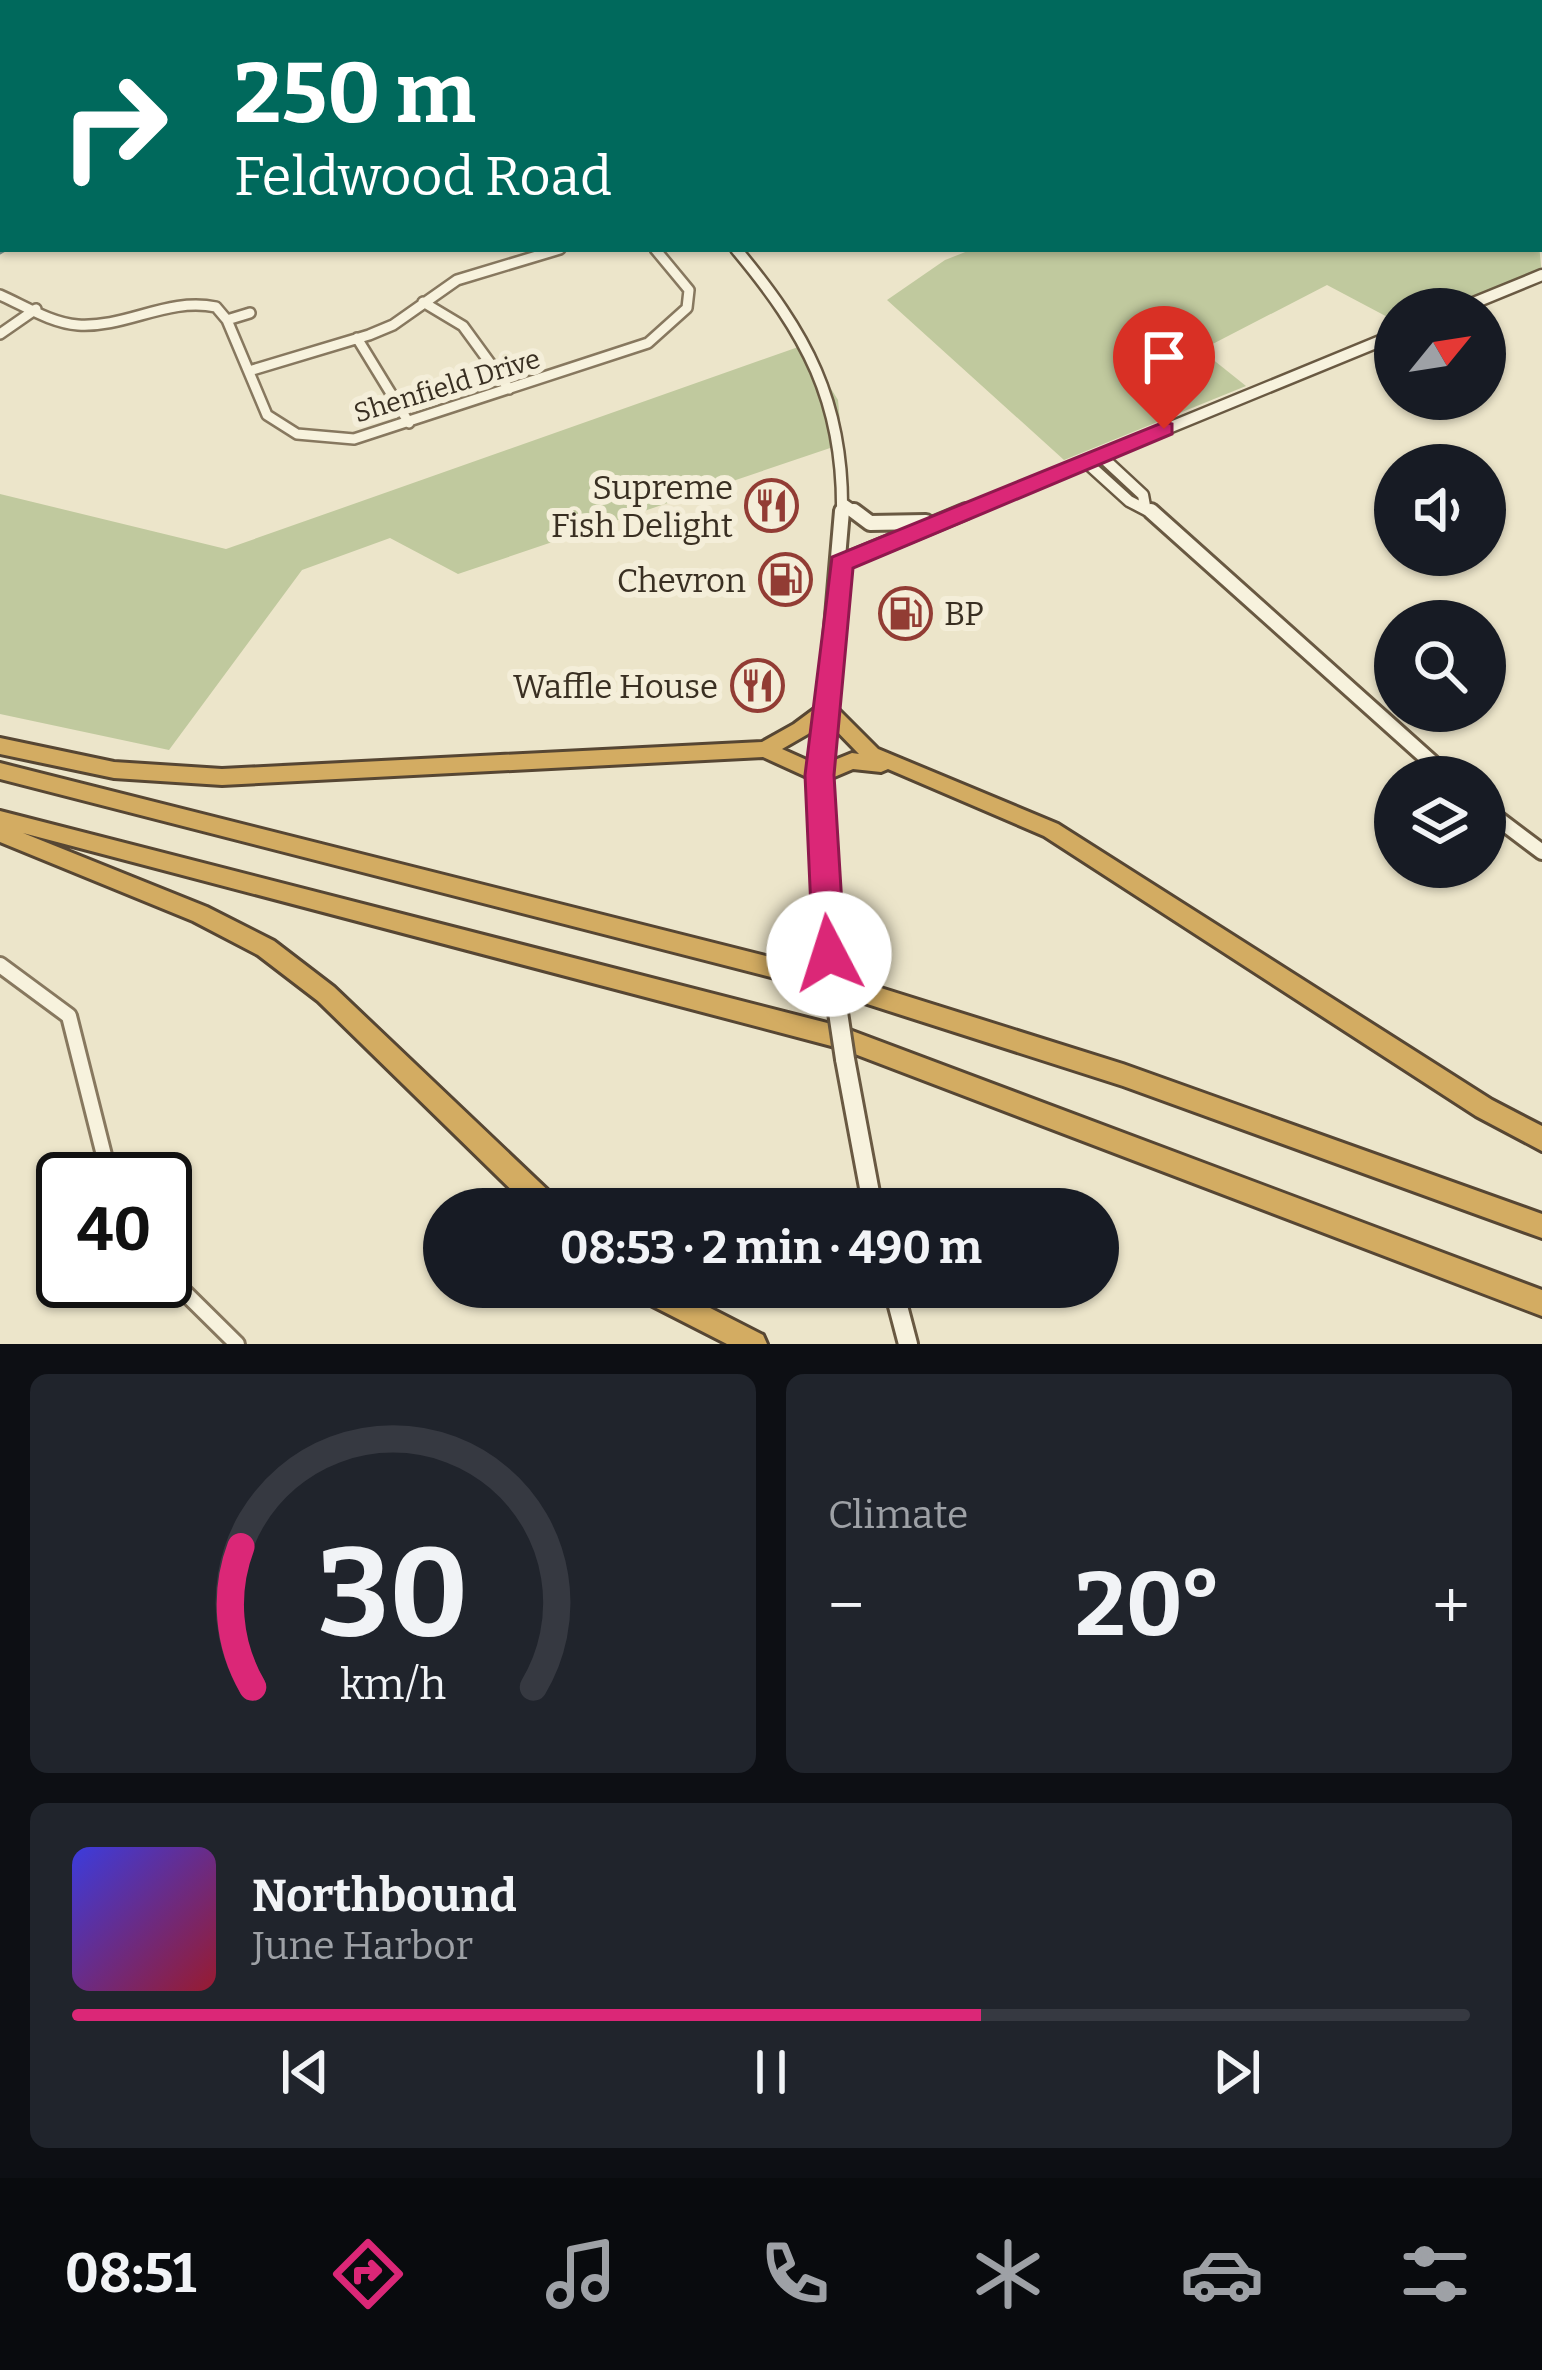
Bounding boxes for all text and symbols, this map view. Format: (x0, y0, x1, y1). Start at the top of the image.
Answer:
text: 250 m (234, 43, 476, 144)
icon: right (36, 48, 192, 204)
text: Feldwood Road (234, 145, 612, 209)
north arrow (1374, 288, 1506, 420)
map controls (1374, 288, 1506, 888)
pin (1113, 306, 1215, 429)
icon: arrive (1131, 324, 1197, 390)
street label: Shenfield Drive (350, 342, 544, 430)
button: sound (1374, 444, 1506, 576)
place label: Supreme Fish Delight (551, 468, 733, 546)
restaurant icon: Supreme Fish Delight (744, 478, 800, 534)
fuel station icon: Chevron (757, 552, 813, 608)
place label: Chevron (617, 561, 746, 601)
fuel station icon: BP (877, 585, 933, 641)
place label: BP (944, 594, 984, 634)
button: search (1374, 600, 1506, 732)
restaurant icon: Waffle House (729, 658, 785, 714)
place label: Waffle House (513, 667, 718, 707)
button: layers (1374, 756, 1506, 888)
position arrow (766, 891, 892, 1017)
speed limit sign: 40 (36, 1152, 192, 1308)
text: 08:53 · 2 min · 490 m (560, 1221, 982, 1275)
text: Climate (828, 1492, 968, 1538)
text: 30 (317, 1519, 469, 1669)
text: 20° (1075, 1551, 1222, 1659)
text: − (828, 1566, 864, 1645)
text: + (1432, 1566, 1470, 1645)
text: km/h (340, 1658, 446, 1709)
text: Northbound (252, 1869, 517, 1923)
text: June Harbor (252, 1923, 473, 1969)
icon: previous (272, 2039, 338, 2105)
icon: pause (738, 2039, 804, 2105)
icon: next (1204, 2039, 1270, 2105)
icon: directions (326, 2232, 410, 2316)
icon: music (539, 2232, 623, 2316)
icon: phone (753, 2232, 837, 2316)
icon: climate (966, 2232, 1050, 2316)
icon: car (1180, 2232, 1264, 2316)
icon: filters (1393, 2232, 1477, 2316)
text: 08:51 (65, 2242, 196, 2306)

